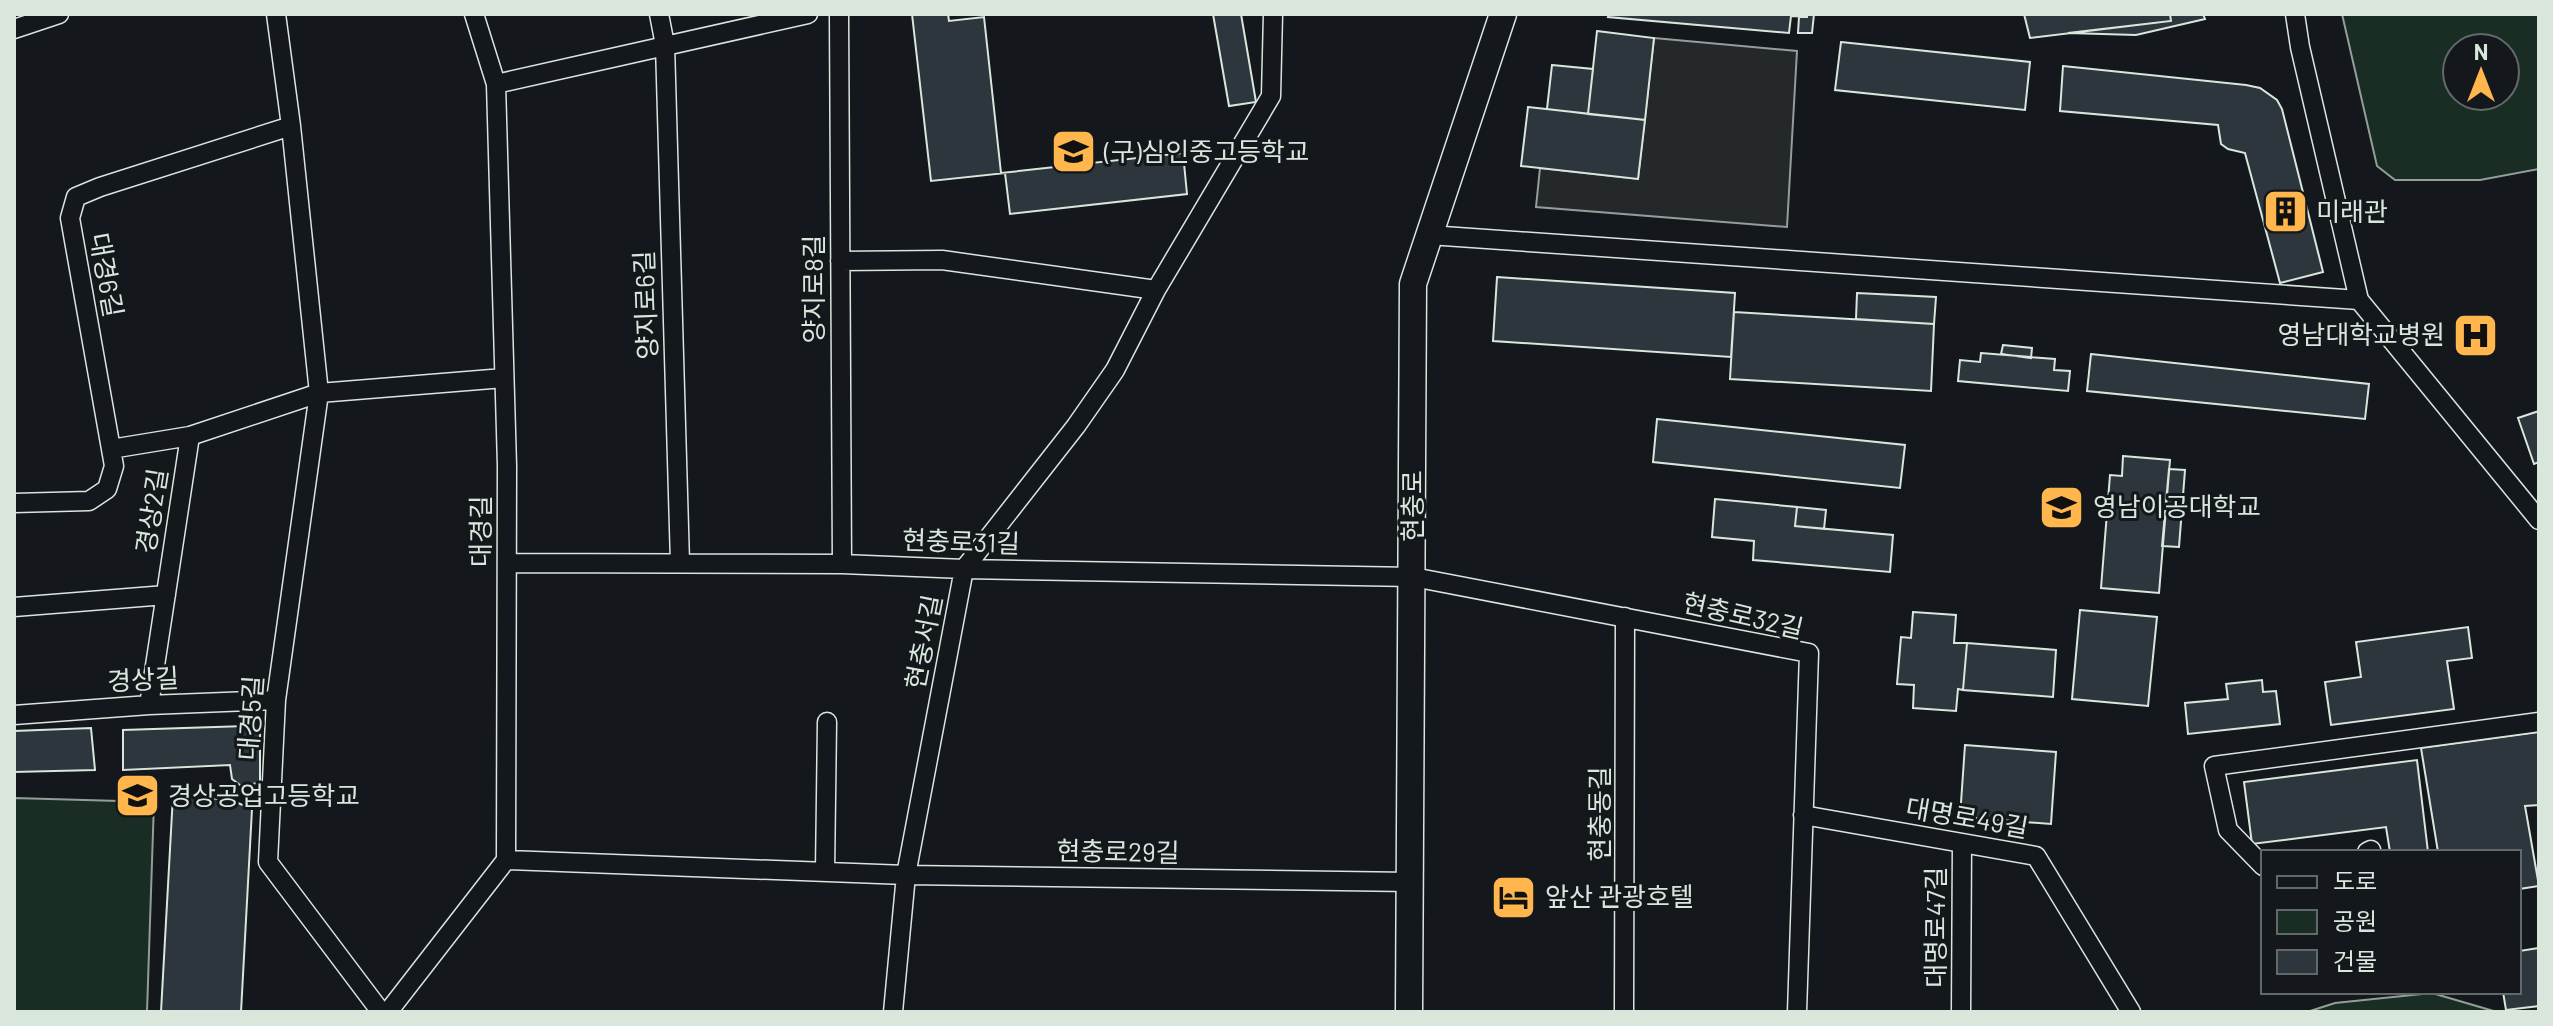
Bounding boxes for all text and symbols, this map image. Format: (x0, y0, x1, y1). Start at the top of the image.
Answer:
north arrow (2441, 32, 2521, 112)
text: N (2474, 38, 2488, 64)
school or university icon: (구)심인중고등학교 (1049, 128, 1097, 176)
place label: (구)심인중고등학교 (1103, 135, 1309, 166)
building icon: 미래관 (2261, 188, 2309, 236)
place label: 미래관 (2316, 195, 2388, 226)
street label: 대경6길 (85, 230, 130, 319)
street label: 양지로8길 (797, 234, 828, 344)
street label: 양지로6길 (627, 250, 662, 360)
hospital icon: 영남대학교병원 (2452, 311, 2500, 359)
place label: 영남대학교병원 (2278, 318, 2445, 349)
street label: 경상2길 (129, 466, 173, 556)
street label: 현충로 (1396, 470, 1427, 542)
school or university icon: 영남이공대학교 (2038, 483, 2086, 531)
place label: 영남이공대학교 (2093, 490, 2260, 521)
street label: 대경길 (464, 495, 495, 567)
street label: 현충로31길 (902, 523, 1021, 558)
street label: 현충로32길 (1680, 586, 1807, 643)
street label: 현충서길 (898, 592, 947, 692)
street label: 경상길 (106, 661, 180, 696)
street label: 대경5길 (231, 674, 268, 761)
street label: 현충동길 (1583, 766, 1614, 862)
school or university icon: 경상공업고등학교 (113, 772, 161, 820)
place label: 경상공업고등학교 (168, 779, 359, 810)
street label: 대명로49길 (1904, 791, 2031, 843)
street label: 현충로29길 (1056, 834, 1180, 867)
legend (2261, 850, 2521, 994)
street label: 대명로47길 (1919, 866, 1950, 988)
text: 도로 (2333, 866, 2377, 895)
hotel icon: 앞산 관광호텔 (1490, 873, 1538, 921)
place label: 앞산 관광호텔 (1545, 880, 1694, 911)
text: 공원 (2333, 906, 2377, 935)
text: 건물 (2333, 946, 2377, 975)

